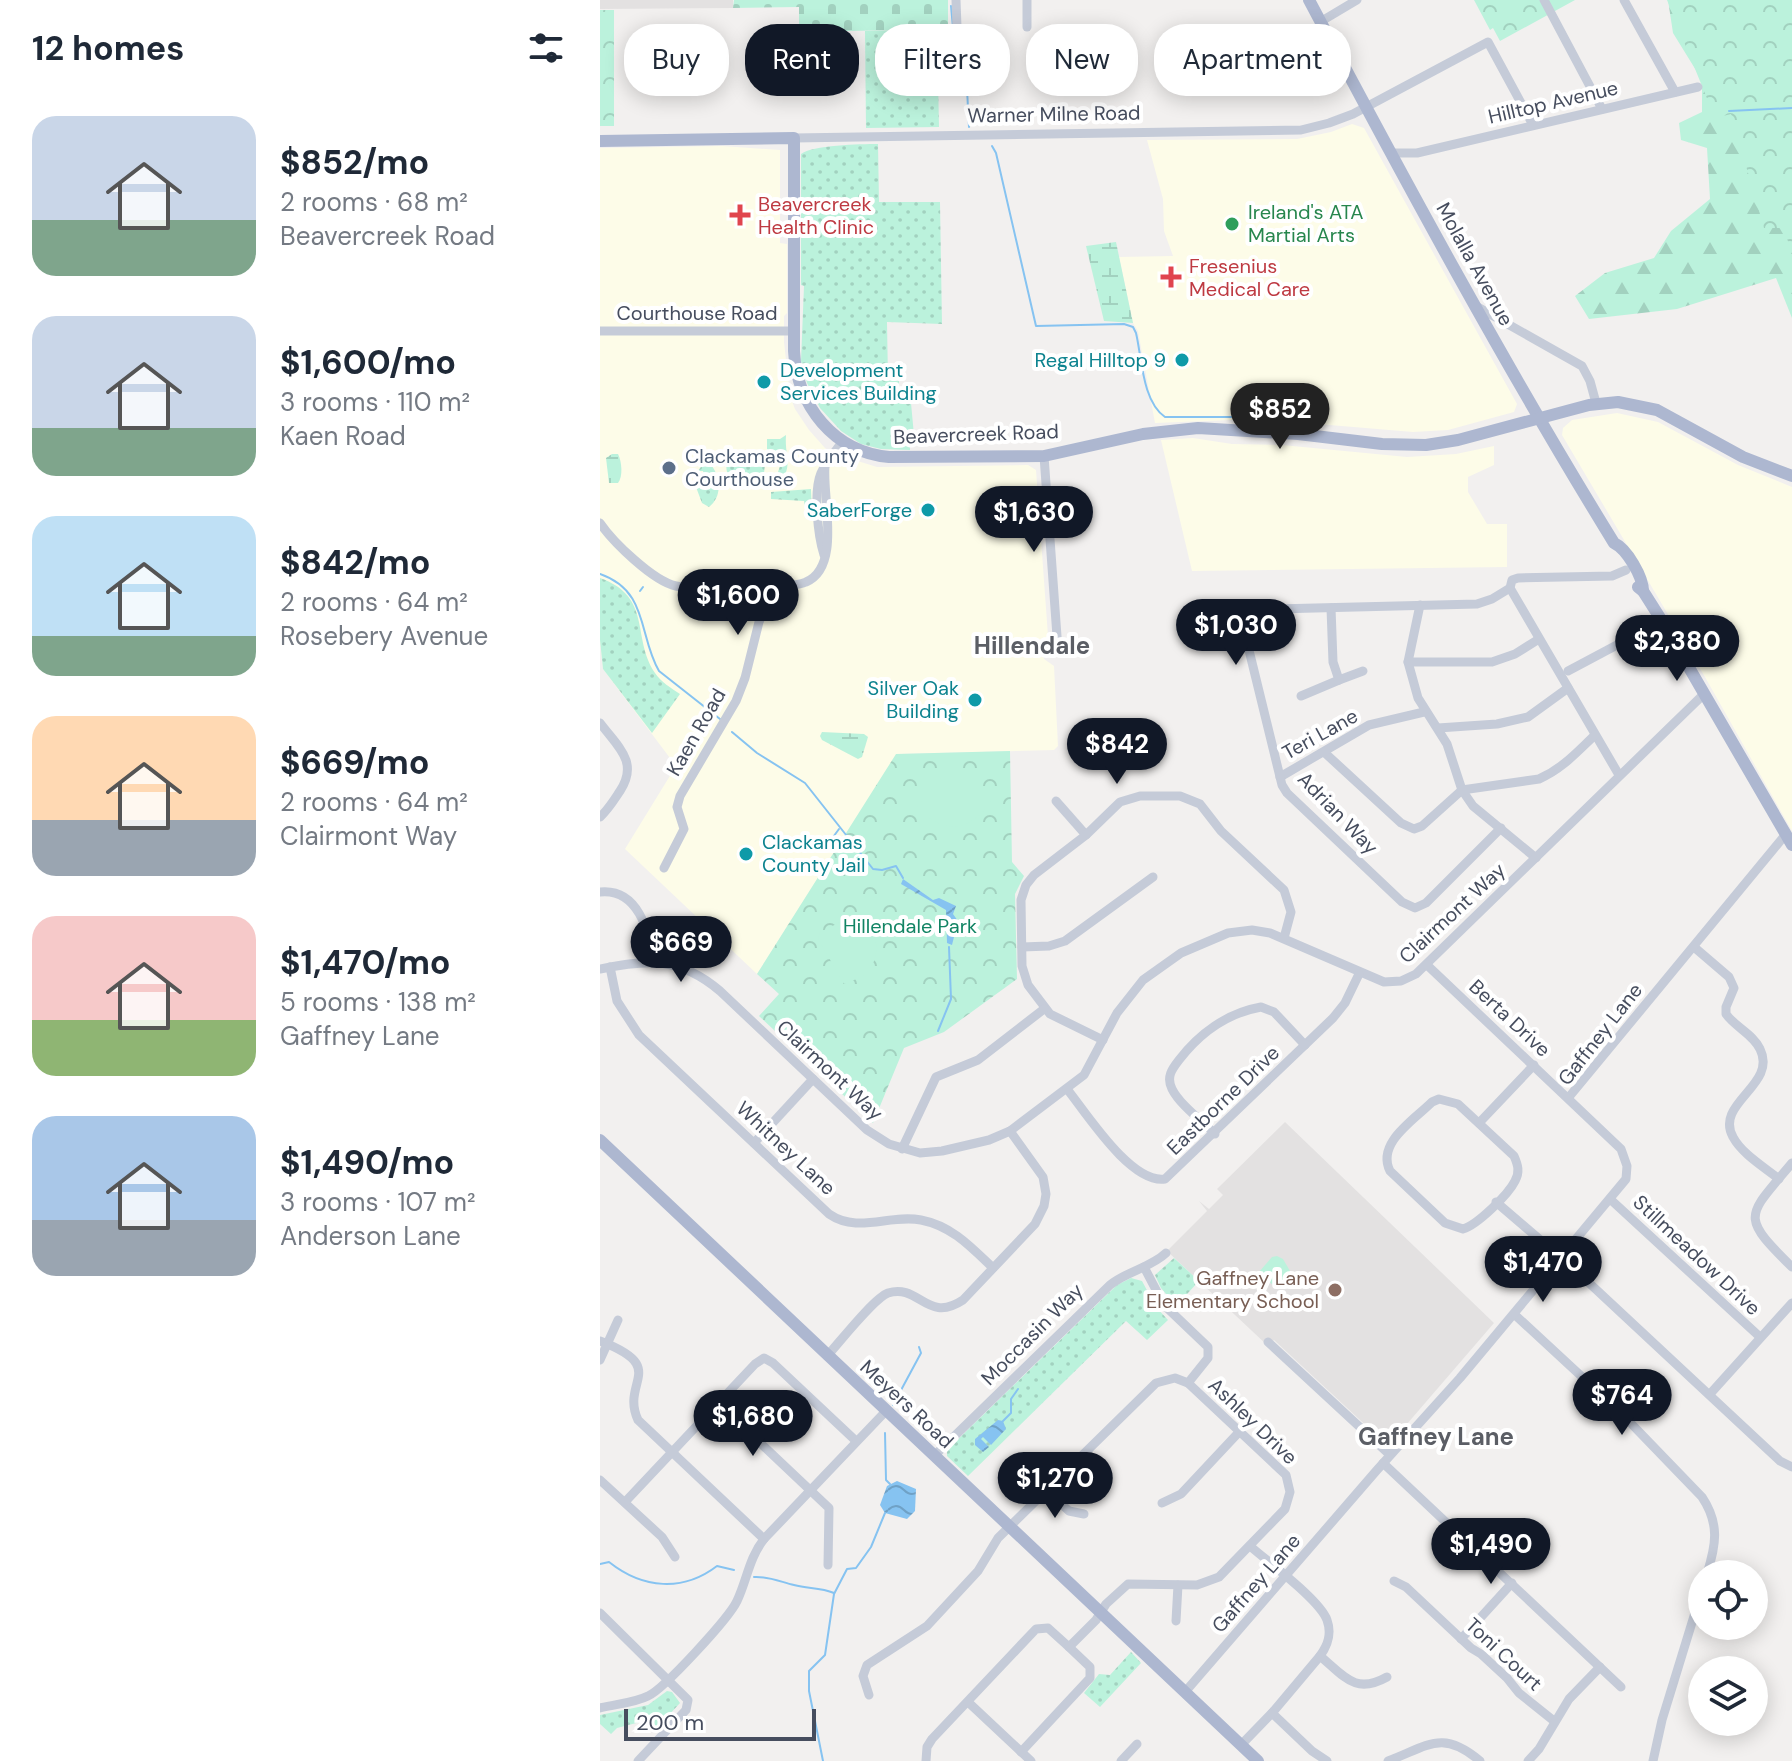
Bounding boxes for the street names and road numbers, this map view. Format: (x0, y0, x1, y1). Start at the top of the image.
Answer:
street label: Hilltop Avenue (1485, 74, 1621, 130)
street label: Warner Milne Road (967, 99, 1141, 129)
street label: Molalla Avenue (1430, 198, 1520, 330)
street label: Courthouse Road (617, 300, 778, 326)
street label: Beavercreek Road (893, 418, 1059, 450)
street label: Kaen Road (661, 684, 731, 780)
street label: Teri Lane (1278, 703, 1362, 765)
street label: Adrian Way (1292, 766, 1384, 860)
street label: Clairmont Way (1393, 857, 1511, 969)
street label: Berta Drive (1464, 974, 1556, 1062)
street label: Gaffney Lane (1552, 978, 1648, 1090)
street label: Clairmont Way (771, 1014, 889, 1126)
street label: Eastborne Drive (1161, 1040, 1285, 1160)
street label: Whitney Lane (731, 1095, 841, 1201)
street label: Stillmeadow Drive (1628, 1189, 1766, 1321)
street label: Moccasin Way (975, 1277, 1089, 1391)
street label: Meyers Road (855, 1354, 959, 1454)
street label: Ashley Drive (1203, 1372, 1303, 1470)
street label: Gaffney Lane (1206, 1528, 1306, 1638)
street label: Toni Court (1460, 1612, 1548, 1696)

